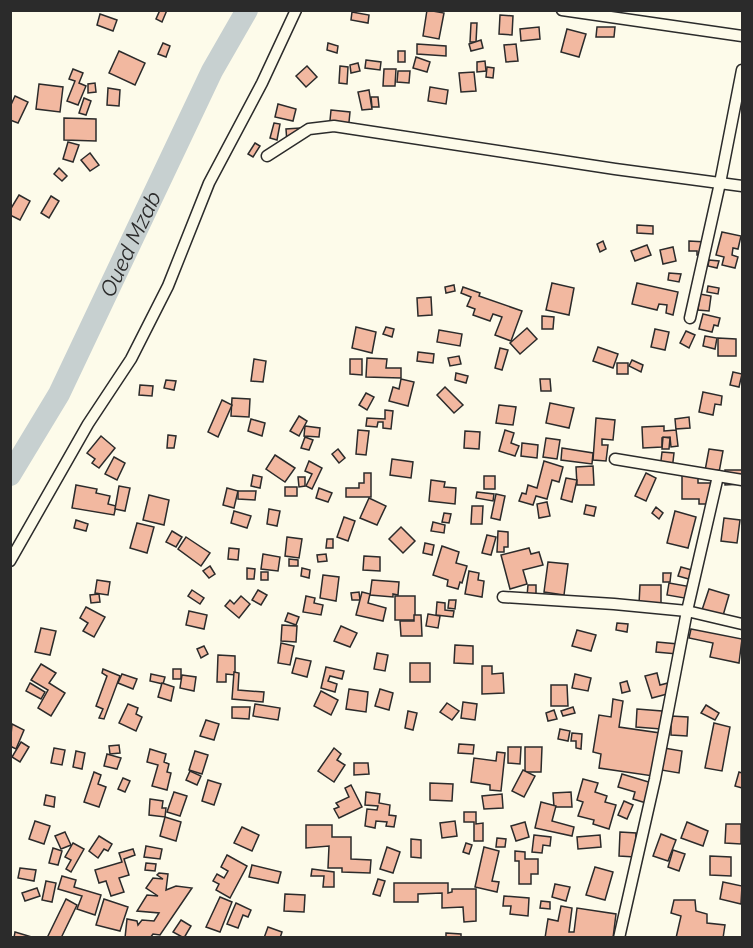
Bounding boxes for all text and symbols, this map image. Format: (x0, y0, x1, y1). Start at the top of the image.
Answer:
water label: Oued Mzab (94, 187, 166, 301)

